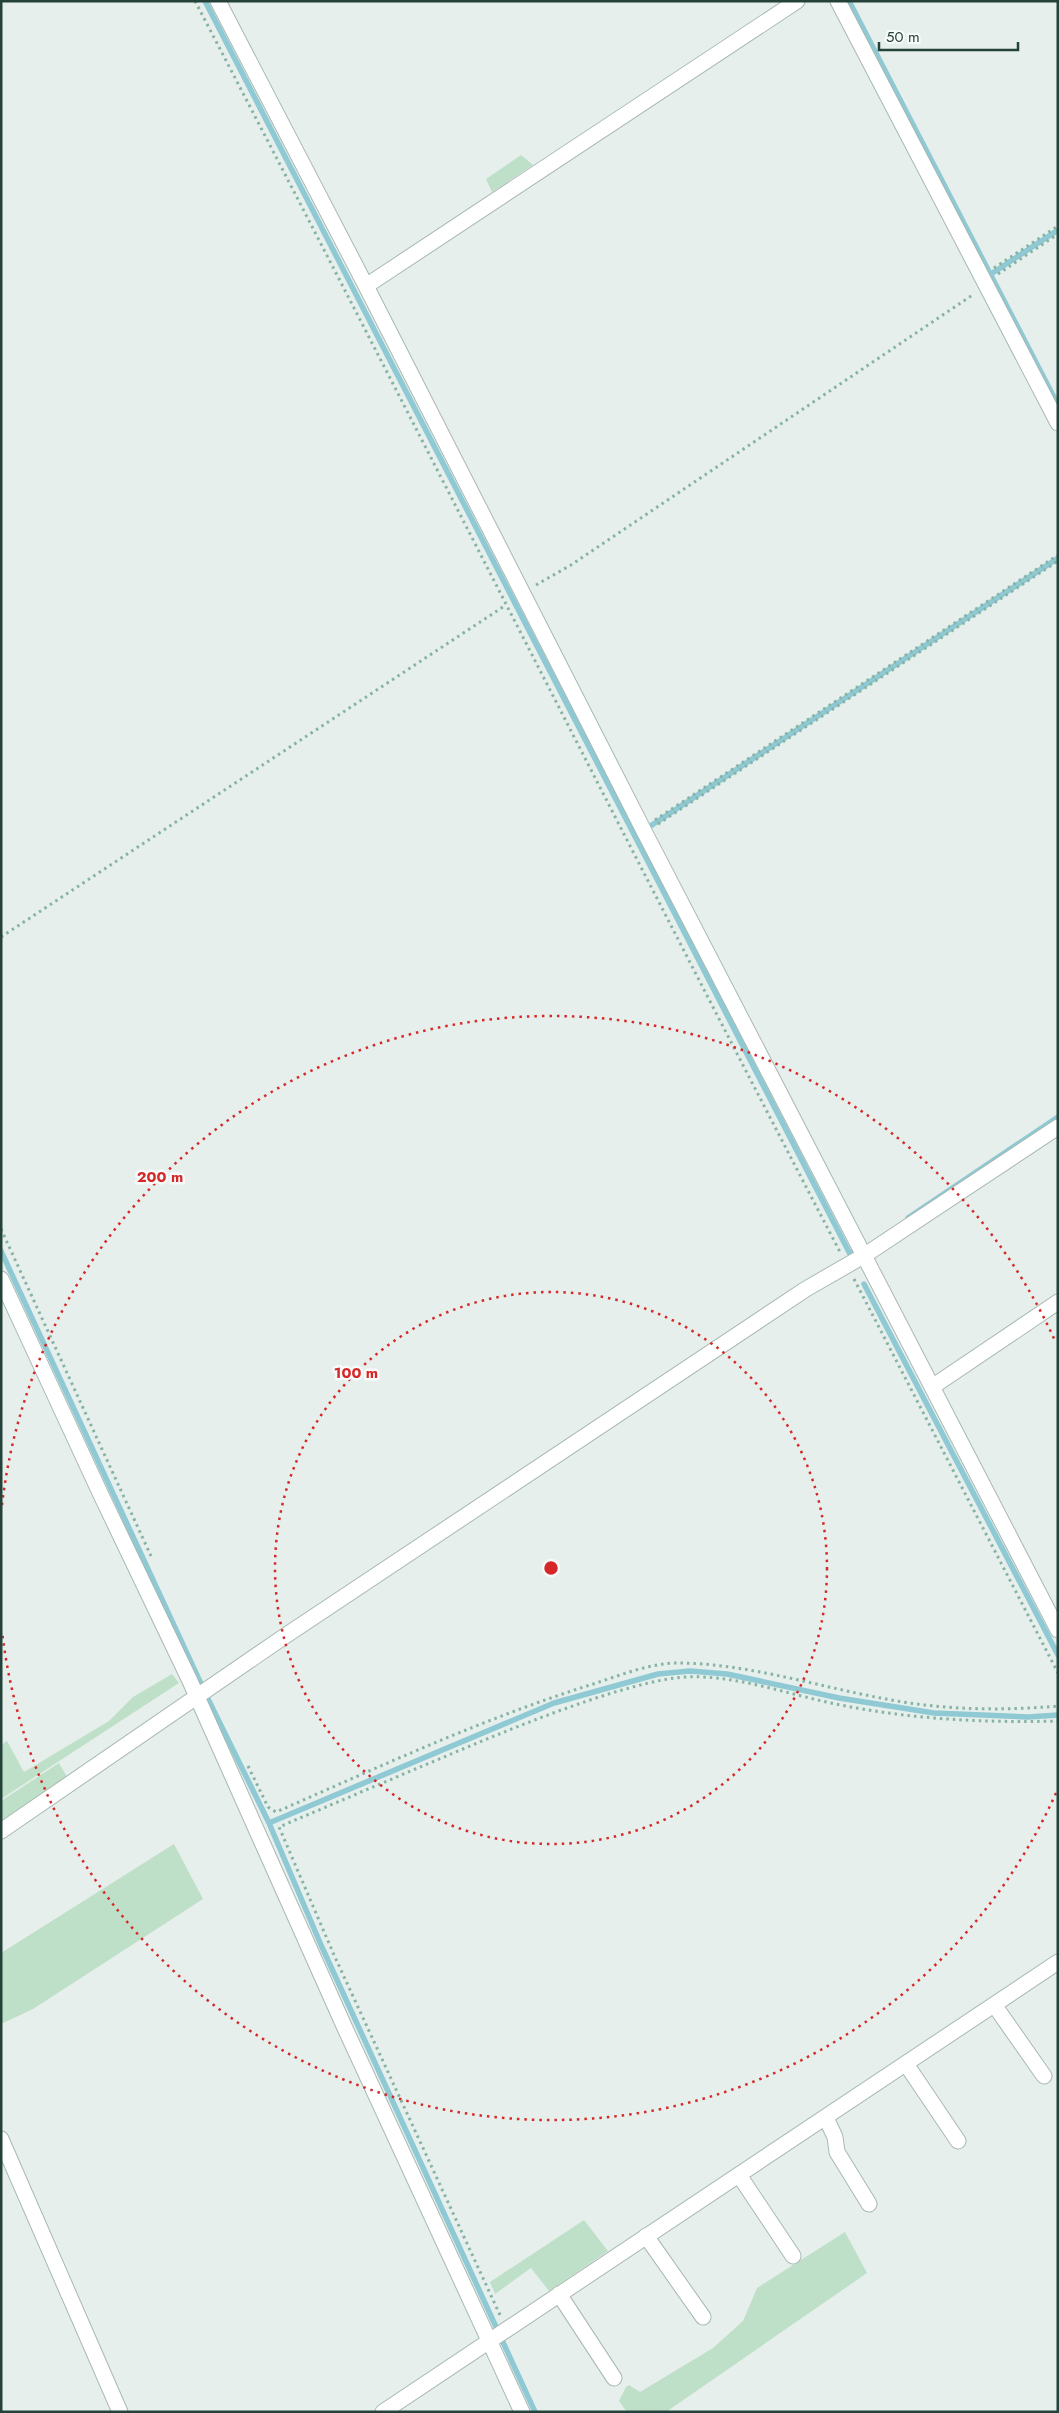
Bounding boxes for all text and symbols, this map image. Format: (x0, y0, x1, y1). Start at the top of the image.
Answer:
scale bar (879, 20, 1018, 52)
text: 50 m (886, 26, 920, 48)
text: 200 m (137, 1166, 183, 1188)
text: 100 m (334, 1362, 378, 1384)
centre of rings (542, 1559, 560, 1577)

